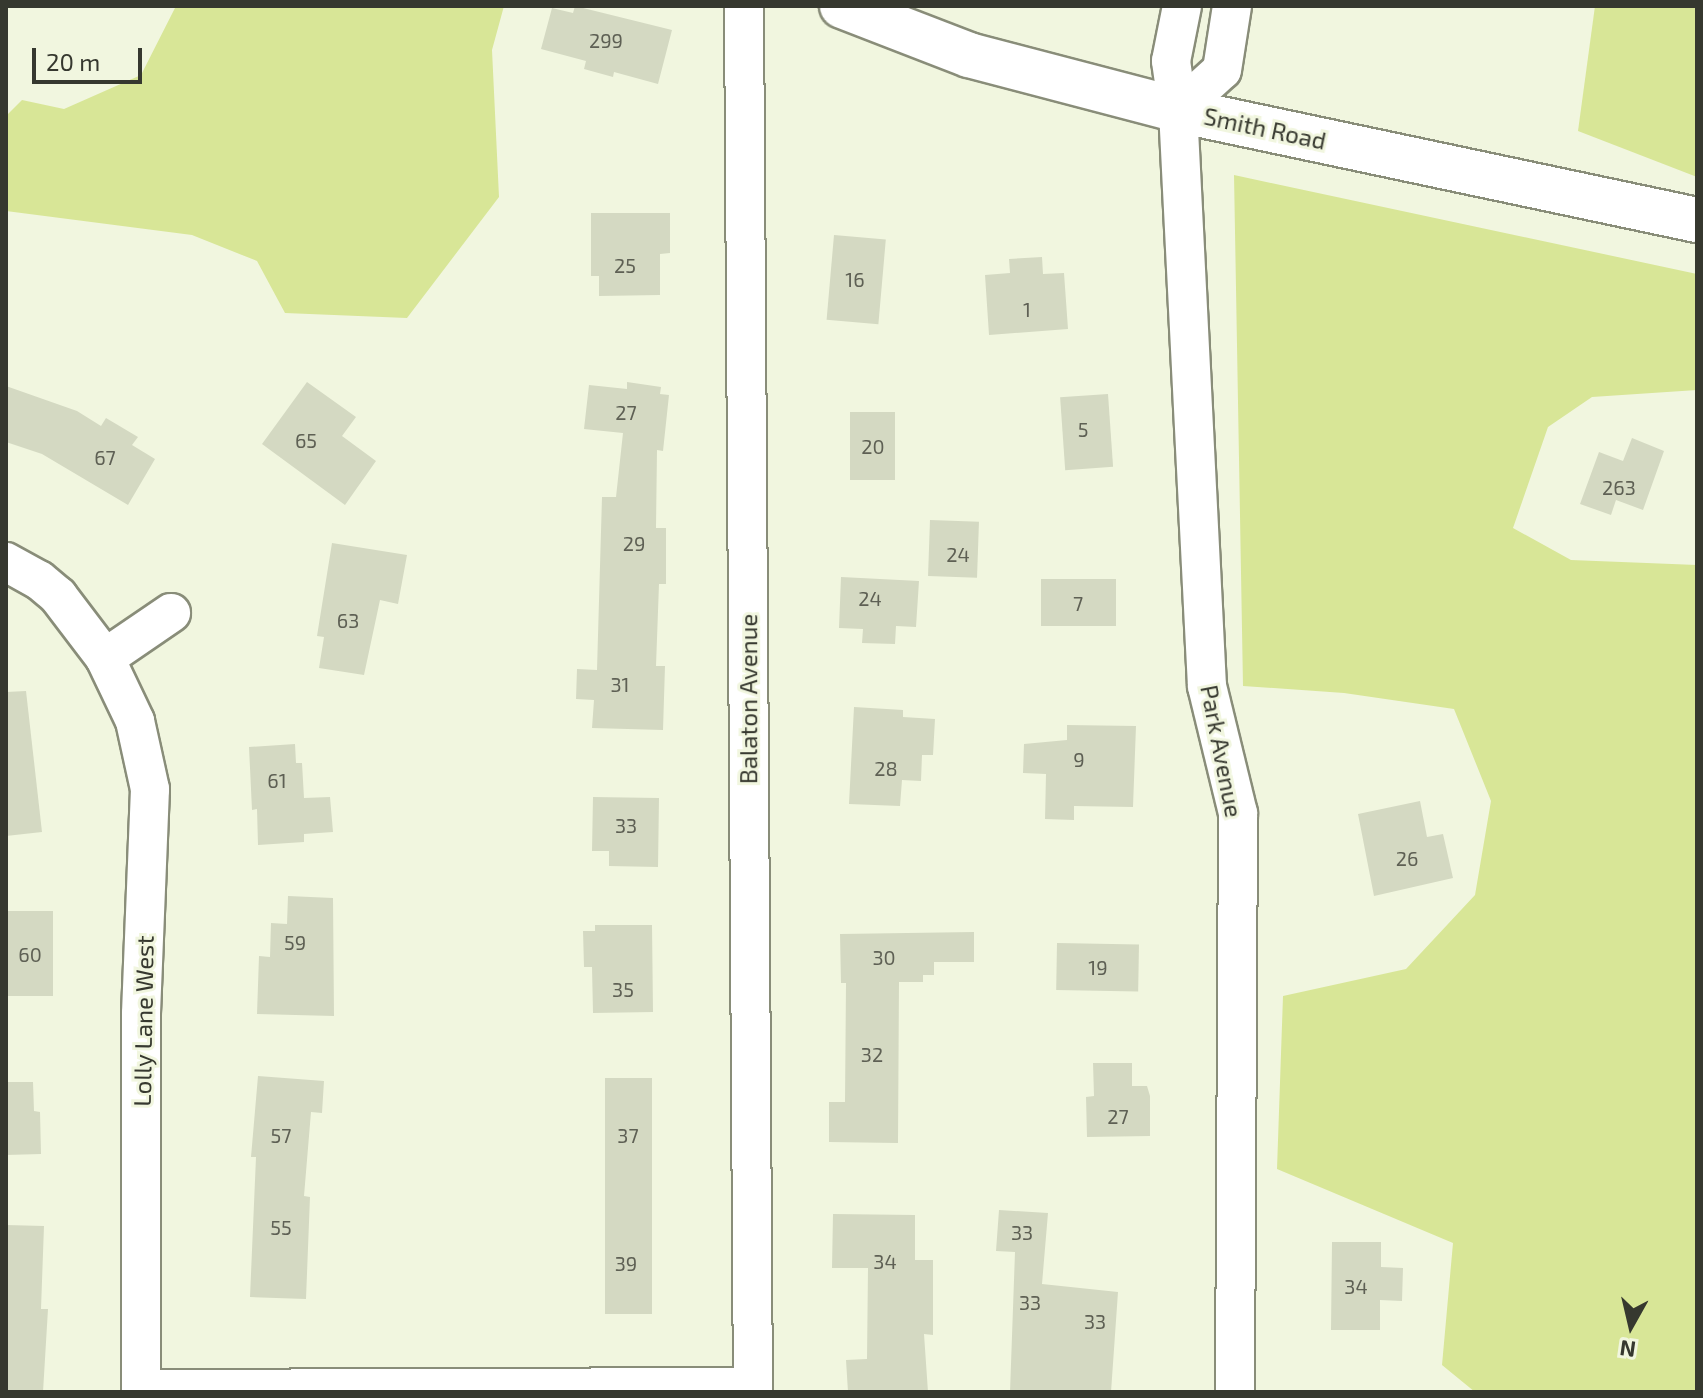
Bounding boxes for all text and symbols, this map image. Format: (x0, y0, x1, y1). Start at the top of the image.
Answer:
house number: 299 (589, 28, 623, 52)
scale bar (36, 32, 146, 82)
text: 20 m (46, 47, 100, 76)
street label: Smith Road (1201, 101, 1329, 155)
house number: 25 (614, 253, 636, 277)
house number: 16 (845, 267, 865, 291)
house number: 1 (1023, 297, 1031, 321)
house number: 27 (615, 400, 637, 424)
house number: 5 (1078, 417, 1088, 441)
house number: 65 (295, 428, 317, 452)
house number: 20 (861, 434, 885, 458)
house number: 67 (94, 445, 116, 469)
house number: 263 (1602, 475, 1636, 499)
house number: 29 (623, 531, 645, 555)
house number: 24 (946, 542, 970, 566)
house number: 24 (858, 586, 882, 610)
house number: 7 (1073, 591, 1083, 615)
house number: 63 (337, 608, 359, 632)
street label: Balaton Avenue (734, 614, 762, 784)
house number: 31 (610, 672, 630, 696)
street label: Park Avenue (1195, 682, 1249, 820)
house number: 9 (1073, 747, 1085, 771)
house number: 28 (874, 756, 898, 780)
house number: 61 (267, 768, 287, 792)
house number: 33 (615, 813, 637, 837)
house number: 26 (1396, 846, 1418, 870)
house number: 59 (284, 930, 306, 954)
street label: Lolly Lane West (127, 935, 159, 1107)
house number: 60 (18, 942, 42, 966)
house number: 30 (872, 945, 896, 969)
house number: 19 (1088, 955, 1108, 979)
house number: 35 (612, 977, 634, 1001)
house number: 32 (861, 1042, 883, 1066)
house number: 27 (1107, 1104, 1129, 1128)
house number: 57 (271, 1123, 291, 1147)
house number: 37 (617, 1123, 639, 1147)
house number: 55 (270, 1215, 292, 1239)
house number: 33 (1011, 1220, 1033, 1244)
house number: 34 (873, 1249, 897, 1273)
house number: 39 (615, 1251, 637, 1275)
house number: 34 (1344, 1274, 1368, 1298)
north arrow (1591, 1286, 1671, 1366)
house number: 33 (1019, 1290, 1041, 1314)
house number: 33 (1084, 1309, 1106, 1333)
text: N (1618, 1336, 1637, 1364)

